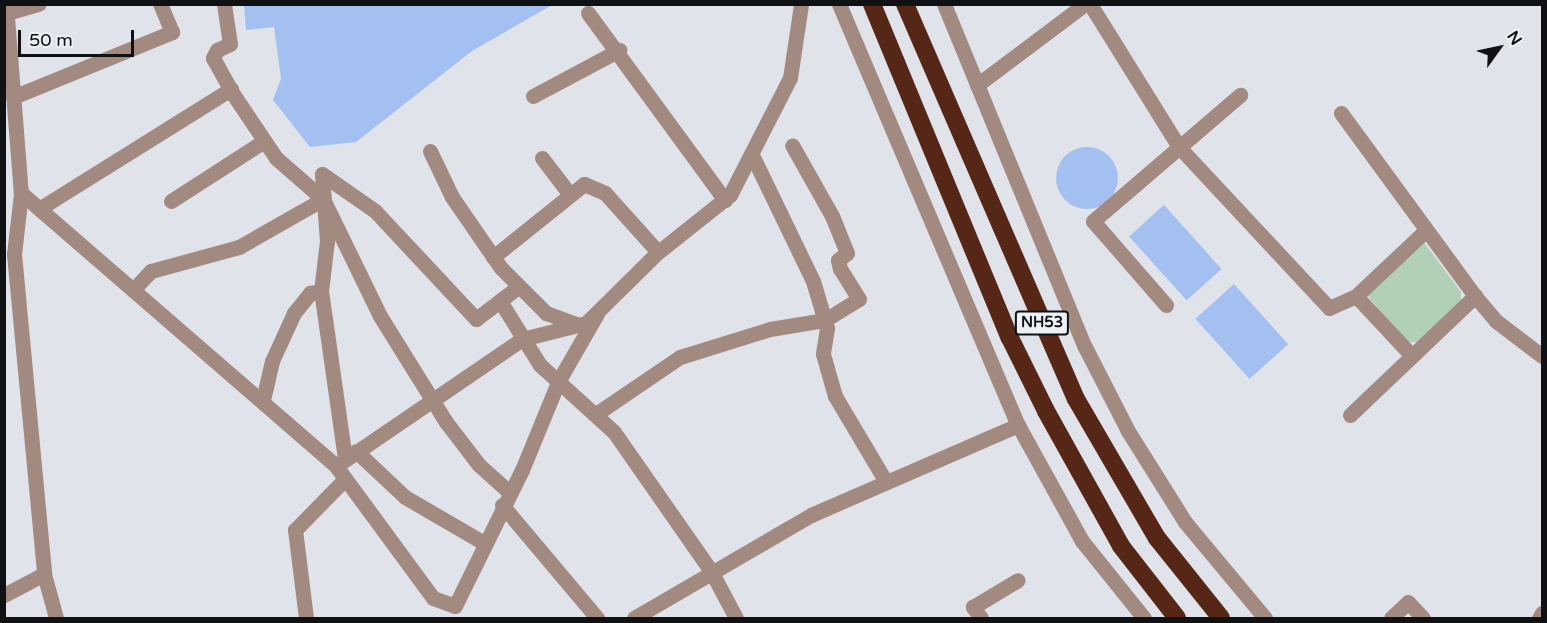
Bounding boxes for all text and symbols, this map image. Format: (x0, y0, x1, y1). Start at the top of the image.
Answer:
scale bar (21, 18, 136, 56)
north arrow (1469, 18, 1529, 78)
text: N (1502, 27, 1526, 49)
text: 50 m (29, 29, 73, 51)
road number: NH53 (1014, 311, 1070, 335)

